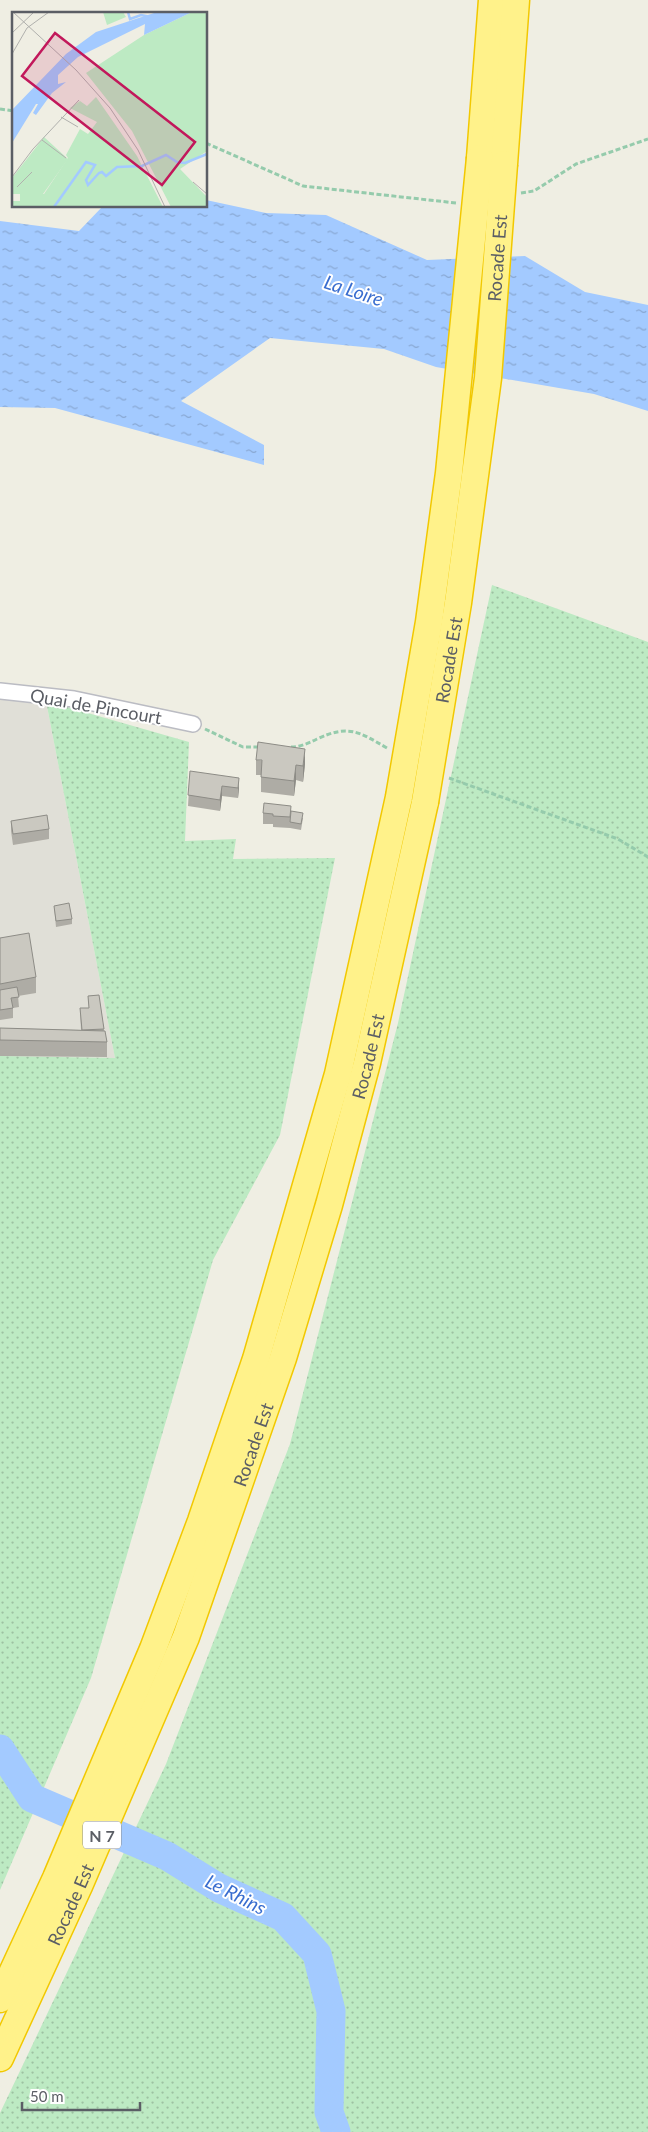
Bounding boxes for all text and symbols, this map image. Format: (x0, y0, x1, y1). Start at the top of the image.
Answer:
inset map (12, 12, 208, 208)
street label: Rocade Est (483, 213, 511, 302)
water label: La Loire (322, 270, 386, 310)
street label: Rocade Est (431, 615, 467, 705)
street label: Quai de Pincourt (29, 684, 164, 728)
street label: Rocade Est (347, 1011, 389, 1102)
street label: Rocade Est (228, 1399, 278, 1489)
road number: N 7 (83, 1822, 121, 1848)
street label: Rocade Est (42, 1860, 99, 1949)
water label: Le Rhins (202, 1869, 270, 1919)
scale bar (22, 2080, 140, 2112)
text: 50 m (30, 2087, 64, 2105)

